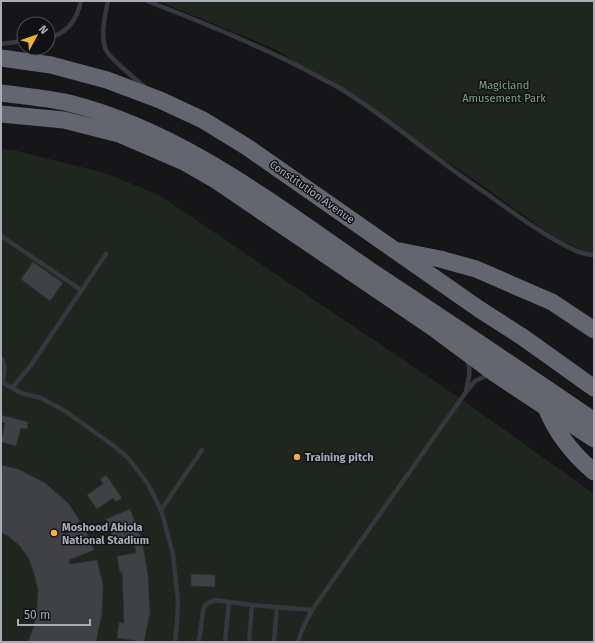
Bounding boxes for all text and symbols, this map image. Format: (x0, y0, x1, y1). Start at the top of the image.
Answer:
north arrow (16, 16, 56, 56)
text: N (36, 23, 51, 37)
park label: Magicland Amusement Park (462, 79, 546, 105)
street label: Constitution Avenue (267, 158, 357, 226)
place label: Training pitch (305, 451, 374, 464)
marker: Training pitch (292, 452, 302, 462)
place label: Moshood Abiola National Stadium (62, 521, 149, 547)
marker: Moshood Abiola National Stadium (49, 528, 59, 538)
scale bar (18, 601, 90, 627)
text: 50 m (24, 608, 50, 622)

